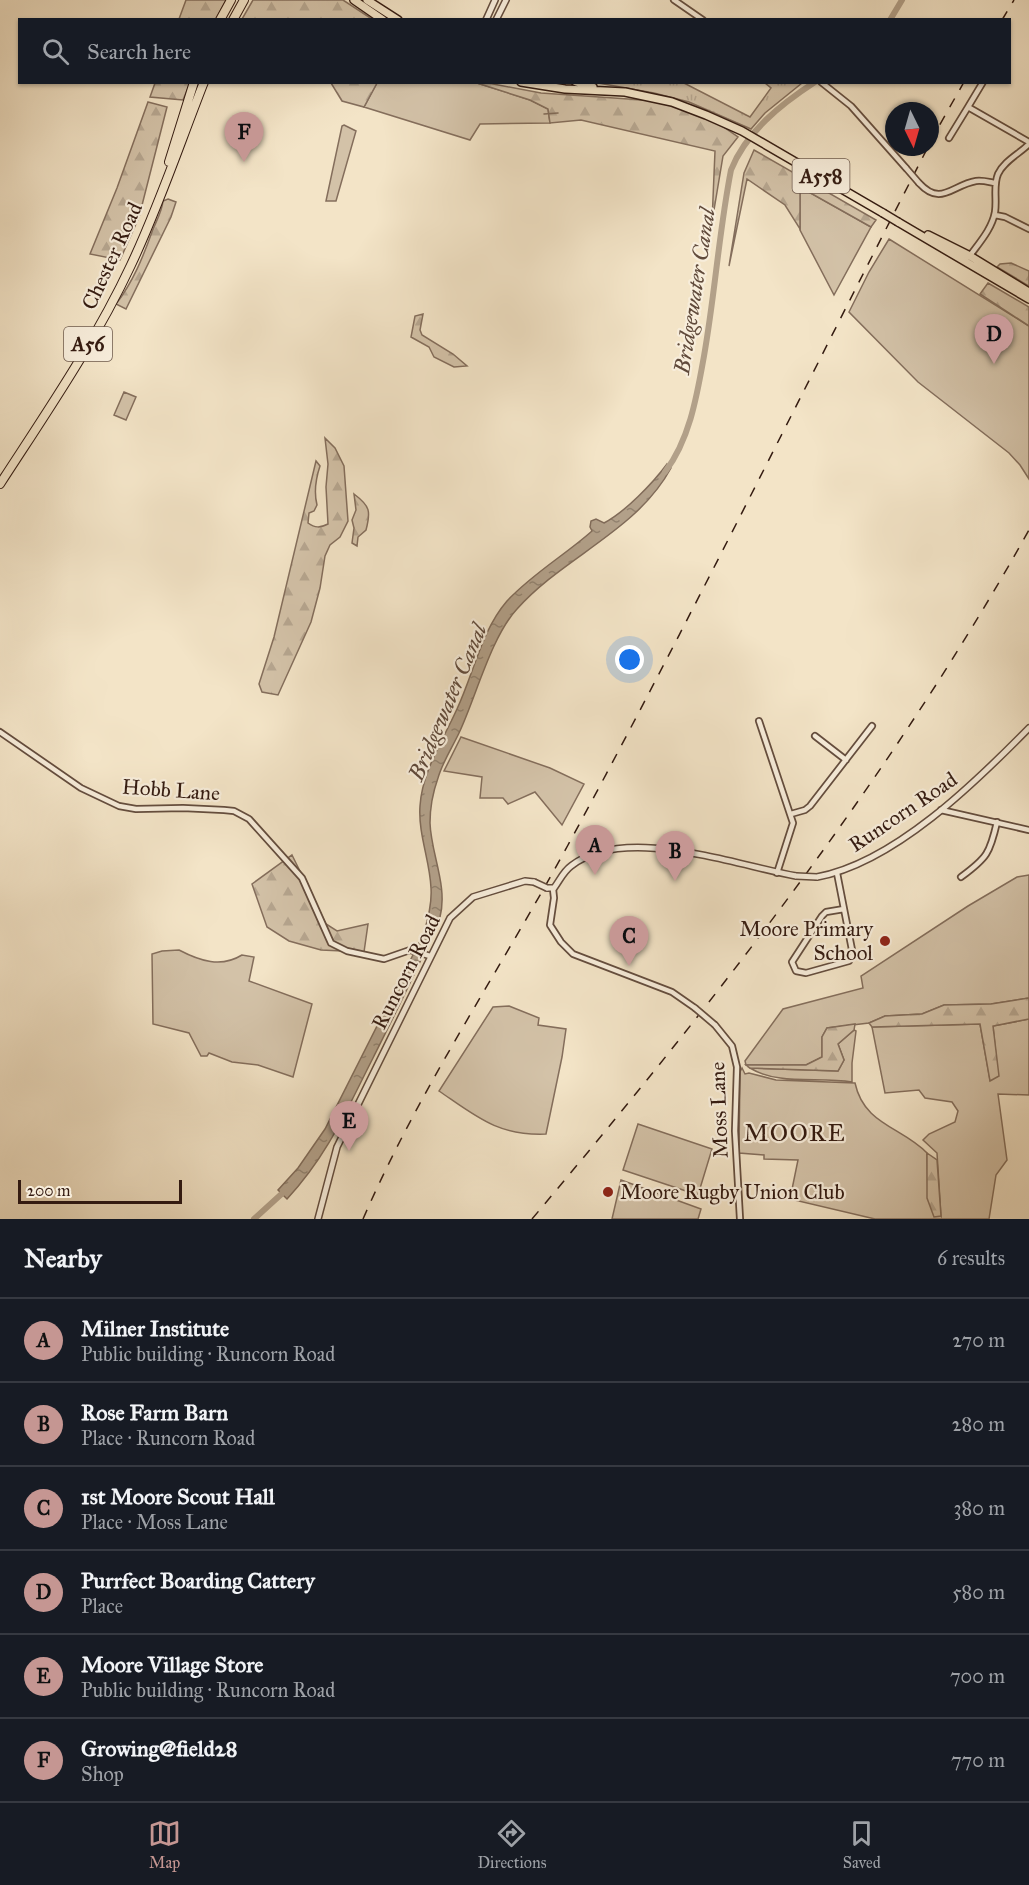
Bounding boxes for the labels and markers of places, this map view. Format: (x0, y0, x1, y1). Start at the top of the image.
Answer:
pin: F (224, 112, 264, 162)
pin: D (974, 314, 1014, 364)
pin: A (576, 826, 614, 875)
pin: B (656, 832, 694, 881)
pin: C (610, 916, 648, 966)
place label: Moore Primary School (739, 916, 874, 966)
marker: Moore Primary School (878, 934, 892, 948)
pin: E (330, 1102, 368, 1151)
place label: Moore Rugby Union Club (620, 1179, 845, 1205)
marker: Moore Rugby Union Club (601, 1185, 615, 1199)

